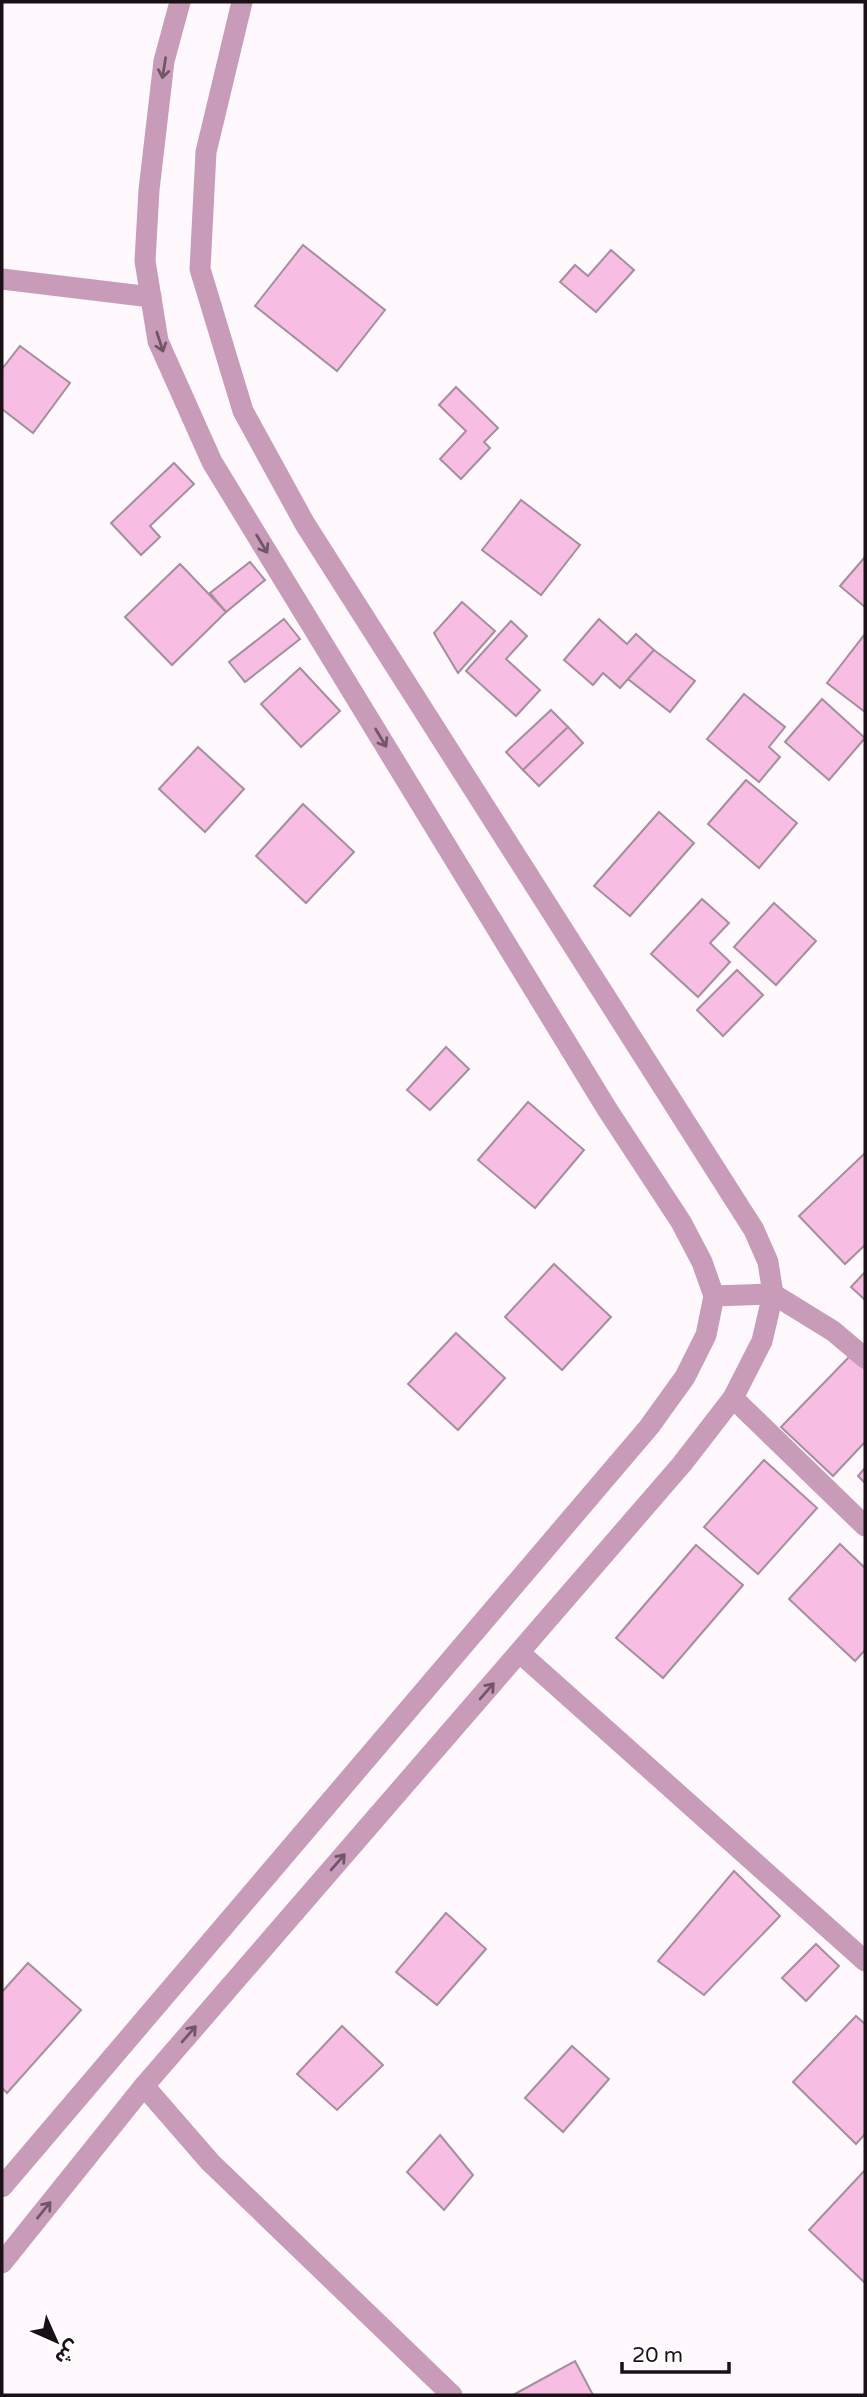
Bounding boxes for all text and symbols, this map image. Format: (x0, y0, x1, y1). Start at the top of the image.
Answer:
one-way arrow (157, 56, 170, 79)
one-way arrow (155, 330, 168, 352)
one-way arrow (256, 534, 270, 554)
one-way arrow (374, 728, 388, 748)
one-way arrow (479, 1682, 495, 1700)
one-way arrow (330, 1853, 346, 1871)
one-way arrow (181, 2025, 197, 2043)
one-way arrow (37, 2201, 52, 2219)
north arrow (21, 2306, 91, 2376)
scale bar (622, 2330, 729, 2374)
text: ش (50, 2335, 84, 2369)
text: 20 m (632, 2343, 683, 2368)

